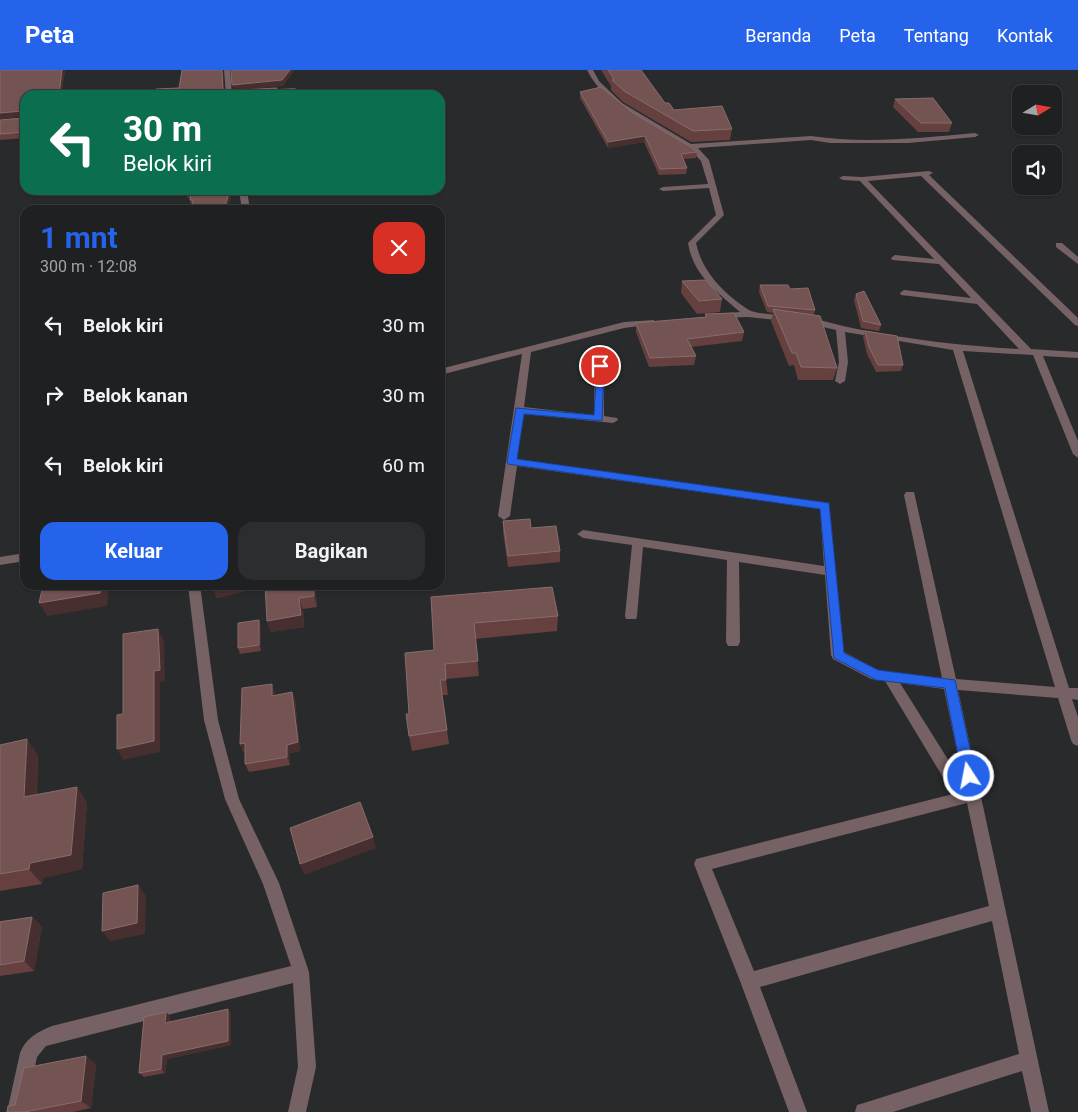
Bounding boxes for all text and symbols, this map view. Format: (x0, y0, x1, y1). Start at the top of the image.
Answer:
text: Peta (25, 21, 74, 49)
text: Beranda (745, 25, 811, 46)
text: Peta (839, 25, 876, 46)
text: Tentang (904, 25, 969, 46)
text: Kontak (997, 25, 1053, 46)
north arrow (1012, 85, 1062, 135)
map controls (1012, 85, 1062, 195)
text: 30 m (123, 109, 202, 150)
icon: left (40, 110, 105, 175)
button: sound (1012, 145, 1062, 195)
text: Belok kiri (123, 151, 212, 176)
text: 1 mnt (40, 220, 118, 255)
button: close (373, 222, 425, 274)
text: 300 m · 12:08 (40, 257, 137, 276)
icon: left (40, 311, 68, 339)
text: Belok kiri (83, 314, 163, 337)
text: 30 m (382, 314, 425, 337)
pin (579, 345, 621, 387)
icon: arrive (586, 352, 614, 380)
icon: right (40, 381, 68, 409)
text: Belok kanan (83, 384, 188, 407)
text: 30 m (382, 384, 425, 407)
icon: left (40, 451, 68, 479)
text: Belok kiri (83, 454, 163, 477)
text: 60 m (382, 454, 425, 477)
button: Keluar (40, 522, 228, 580)
button: Bagikan (238, 522, 425, 580)
position arrow (942, 749, 994, 801)

